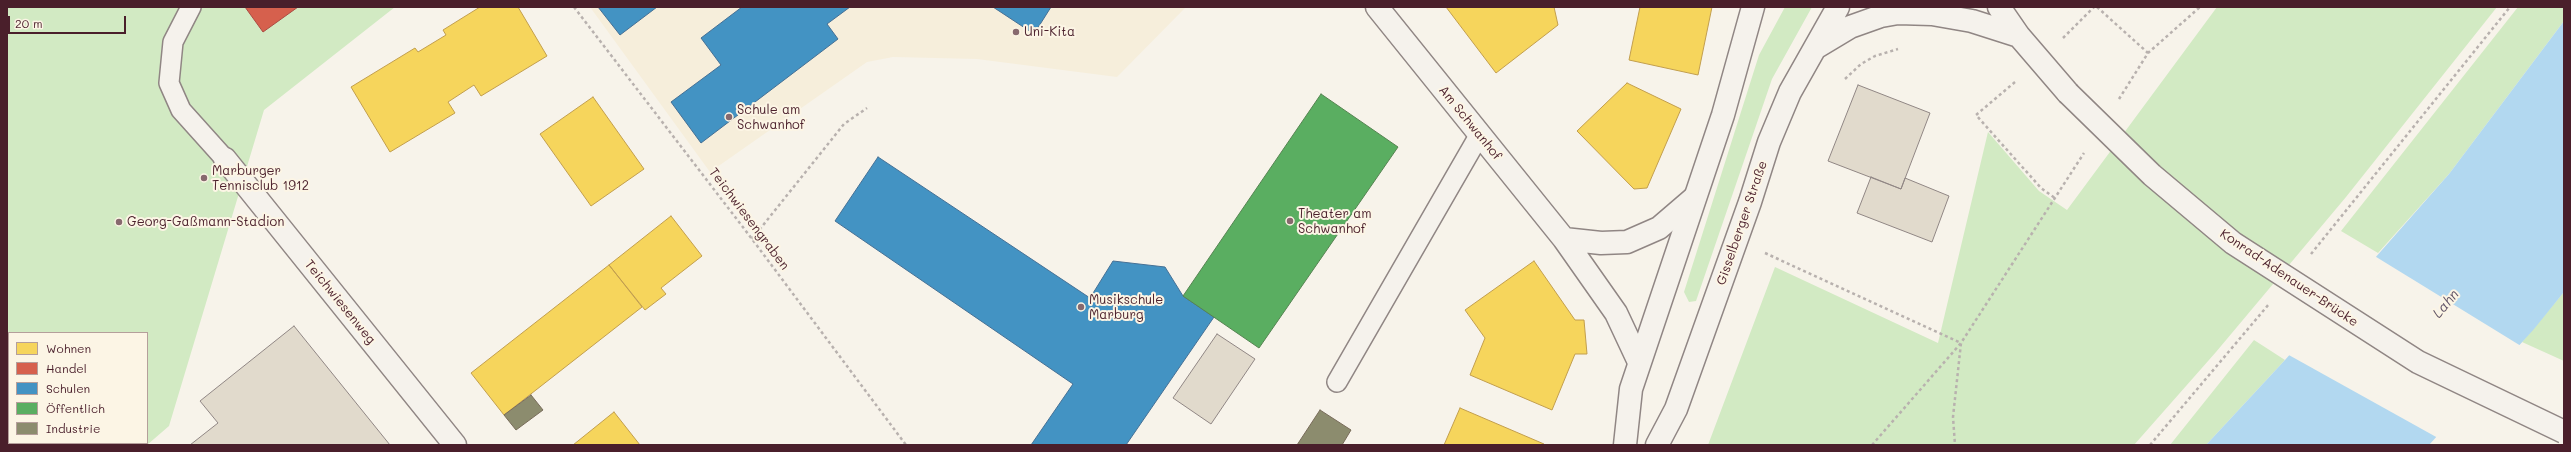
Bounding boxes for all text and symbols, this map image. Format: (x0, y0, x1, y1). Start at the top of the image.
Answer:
scale bar (10, 8, 128, 34)
text: 20 m (15, 15, 43, 31)
place label: Uni-Kita (1024, 24, 1075, 40)
marker: Uni-Kita (1011, 27, 1021, 37)
street label: Am Schwanhof (1435, 83, 1505, 163)
place label: Schule am Schwanhof (737, 102, 805, 133)
marker: Schule am Schwanhof (724, 112, 734, 122)
street label: Gisselberger Straße (1713, 159, 1771, 287)
place label: Marburger Tennisclub 1912 (212, 163, 309, 194)
street label: Teichwiesengraben (706, 165, 792, 273)
marker: Marburger Tennisclub 1912 (199, 173, 209, 183)
place label: Theater am Schwanhof (1298, 206, 1372, 237)
place label: Georg-Gaßmann-Stadion (127, 214, 285, 230)
marker: Theater am Schwanhof (1285, 216, 1295, 226)
marker: Georg-Gaßmann-Stadion (114, 217, 124, 227)
street label: Konrad-Adenauer-Brücke (2217, 226, 2361, 330)
street label: Teichwiesenweg (301, 257, 379, 347)
water label: Lahn (2429, 286, 2463, 322)
place label: Musikschule Marburg (1089, 292, 1163, 323)
marker: Musikschule Marburg (1076, 302, 1086, 312)
legend (8, 332, 148, 444)
text: Wohnen (46, 340, 91, 356)
text: Handel (46, 360, 87, 376)
text: Schulen (46, 380, 90, 396)
text: Öffentlich (46, 400, 105, 416)
text: Industrie (46, 420, 100, 436)

